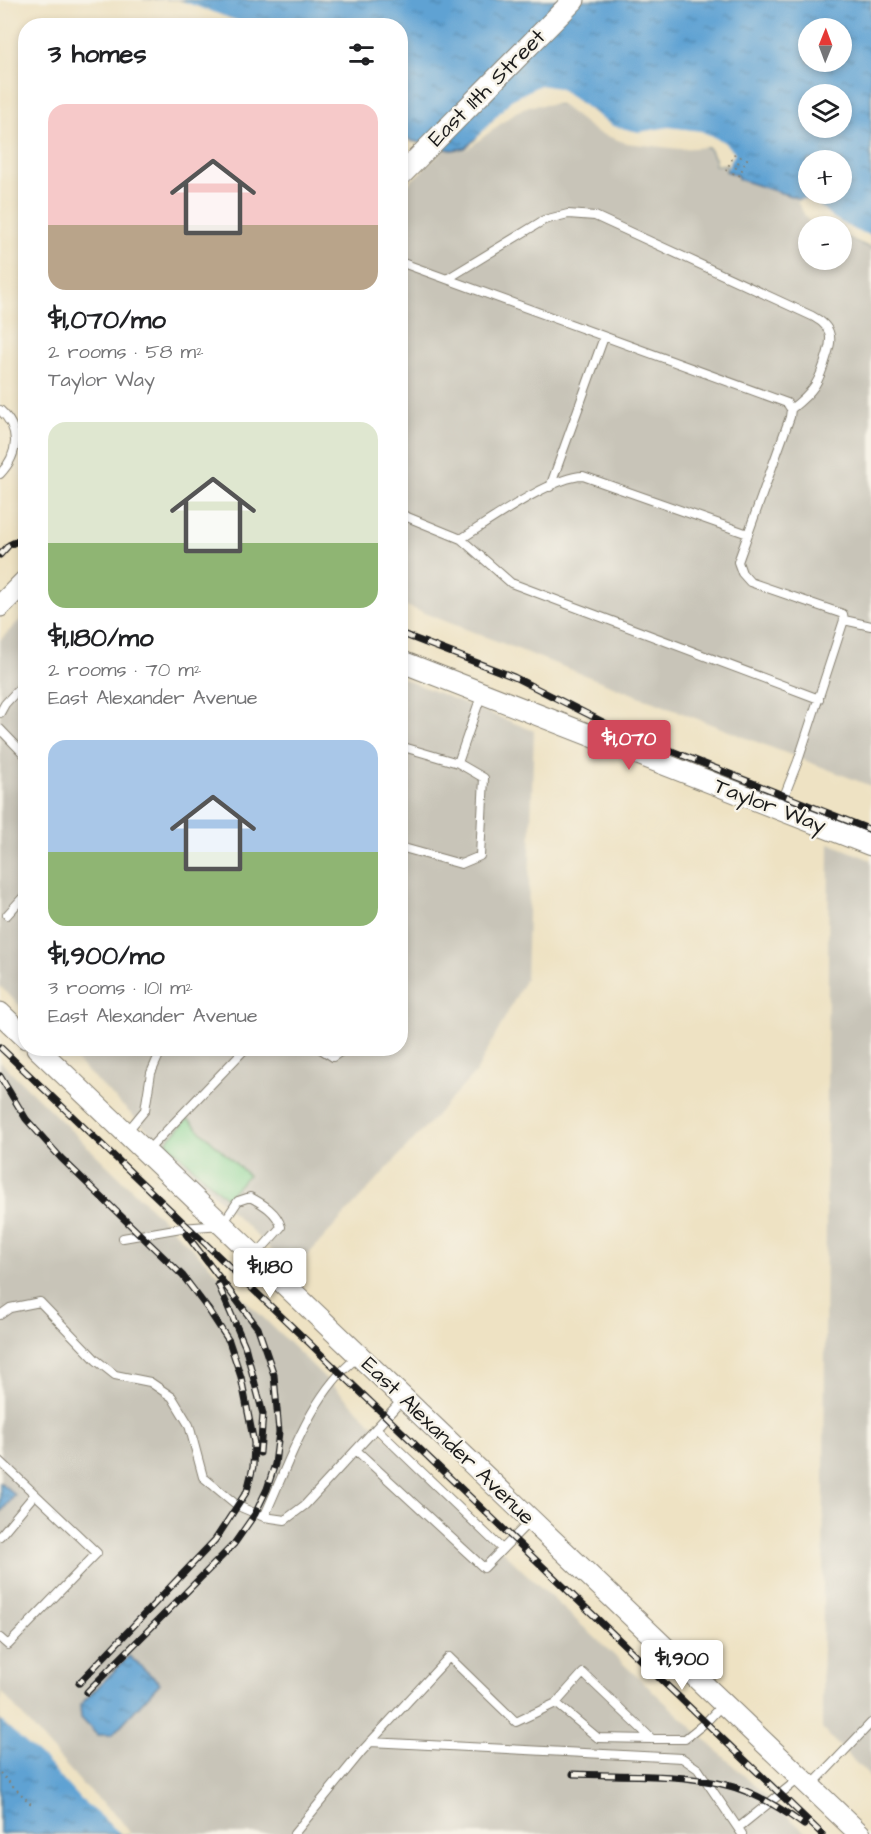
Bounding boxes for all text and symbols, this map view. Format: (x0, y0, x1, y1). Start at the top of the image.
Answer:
north arrow (798, 18, 852, 72)
map controls (798, 18, 852, 270)
street label: East 11th Street (421, 22, 553, 154)
text: 3 homes (48, 36, 147, 72)
icon: filters (345, 38, 378, 71)
button: layers (798, 84, 852, 138)
icon: home (159, 143, 267, 251)
button: + (798, 150, 852, 204)
button: − (798, 216, 852, 270)
text: $1,070/mo (48, 302, 166, 338)
text: 2 rooms · 58 m² (48, 338, 204, 366)
text: Taylor Way (48, 366, 155, 394)
icon: home (159, 461, 267, 569)
text: $1,180/mo (48, 620, 154, 656)
text: 2 rooms · 70 m² (48, 656, 201, 684)
text: East Alexander Avenue (48, 684, 258, 712)
pin: $1,070 (580, 720, 678, 771)
text: $1,070 (602, 725, 656, 753)
street label: Taylor Way (709, 770, 831, 842)
icon: home (159, 779, 267, 887)
text: $1,900/mo (48, 938, 165, 974)
text: 3 rooms · 101 m² (48, 974, 193, 1002)
text: East Alexander Avenue (48, 1002, 258, 1030)
pin: $1,180 (221, 1248, 319, 1299)
text: $1,180 (247, 1253, 293, 1281)
street label: East Alexander Avenue (354, 1350, 542, 1532)
pin: $1,900 (633, 1640, 731, 1691)
text: $1,900 (655, 1645, 709, 1673)

